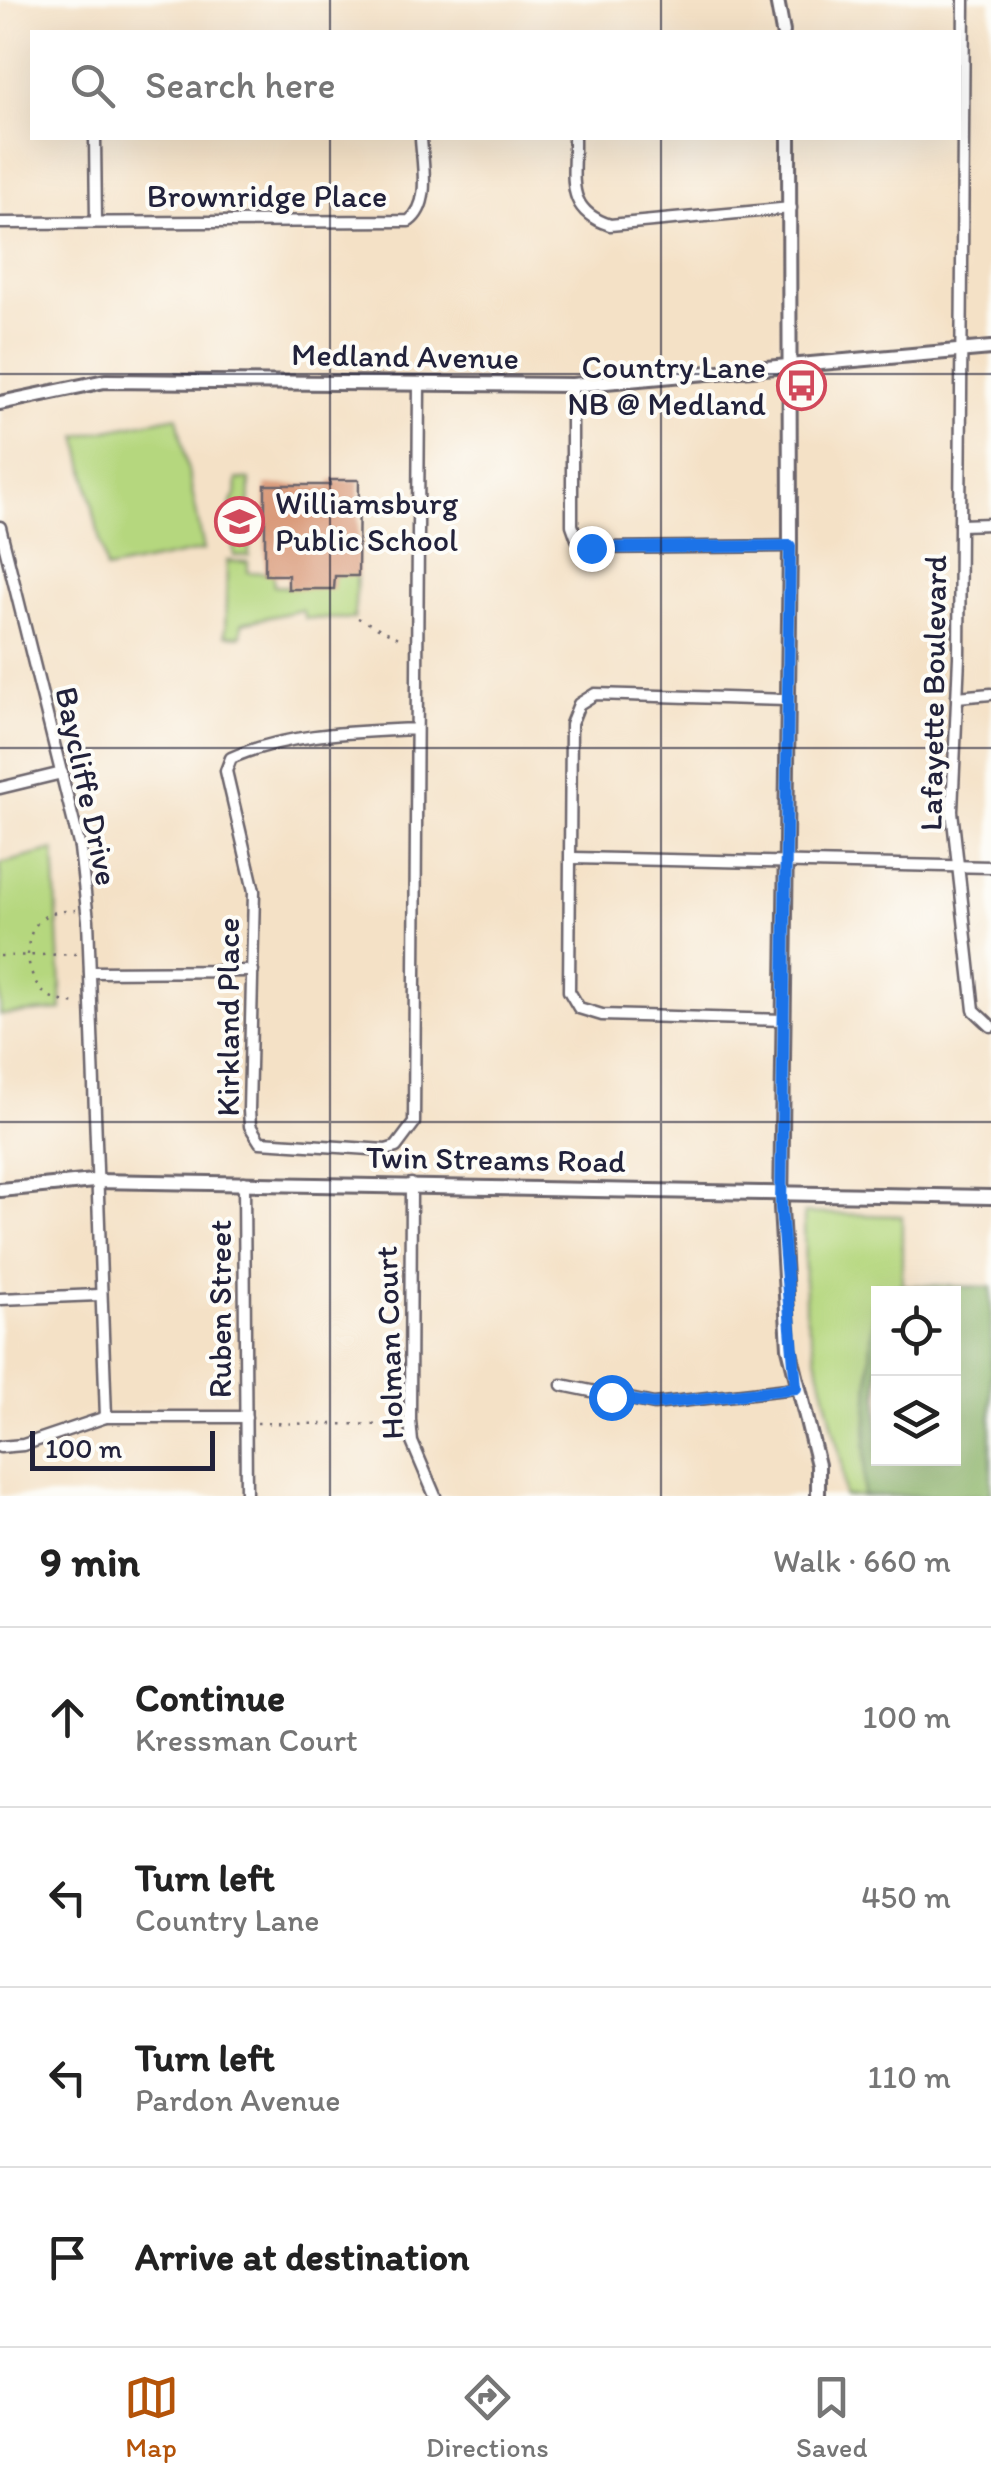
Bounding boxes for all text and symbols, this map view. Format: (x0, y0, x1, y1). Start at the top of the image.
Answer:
search box (30, 30, 961, 140)
icon: search (65, 58, 120, 113)
text: Search here (145, 62, 336, 108)
street label: Brownridge Place (147, 177, 387, 215)
street label: Medland Avenue (291, 335, 519, 377)
place label: Country Lane NB @ Medland (567, 348, 766, 423)
bus stop icon: Country Lane NB @ Medland (775, 359, 827, 411)
place label: Williamsburg Public School (275, 484, 459, 559)
school or university icon: Williamsburg Public School (214, 495, 266, 547)
route end (569, 526, 615, 572)
street label: Lafayette Boulevard (912, 554, 954, 831)
street label: Baycliffe Drive (47, 683, 127, 889)
street label: Kirkland Place (209, 917, 247, 1117)
street label: Twin Streams Road (366, 1138, 627, 1180)
street label: Ruben Street (201, 1220, 239, 1398)
street label: Holman Court (367, 1246, 411, 1440)
map controls (871, 1286, 961, 1466)
button: locate (871, 1286, 961, 1376)
route start (589, 1375, 635, 1421)
button: layers (871, 1376, 961, 1466)
scale bar (30, 1426, 215, 1470)
text: 100 m (45, 1431, 122, 1465)
text: 9 min (40, 1536, 140, 1587)
text: Walk · 660 m (773, 1542, 951, 1580)
text: Continue (135, 1675, 285, 1721)
icon: ahead (40, 1690, 95, 1745)
text: 100 m (863, 1698, 951, 1736)
text: Kressman Court (135, 1721, 358, 1759)
text: Turn left (135, 1855, 275, 1901)
icon: left (40, 1870, 95, 1925)
text: 450 m (861, 1878, 951, 1916)
text: Country Lane (135, 1901, 319, 1939)
text: Turn left (135, 2035, 275, 2081)
icon: left (40, 2050, 95, 2105)
text: 110 m (867, 2058, 951, 2096)
text: Pardon Avenue (135, 2081, 341, 2119)
icon: arrive (40, 2230, 95, 2285)
text: Arrive at destination (135, 2234, 470, 2280)
tab: Map (124, 2370, 179, 2464)
tab: Directions (426, 2370, 549, 2464)
tab: Saved (796, 2370, 867, 2464)

